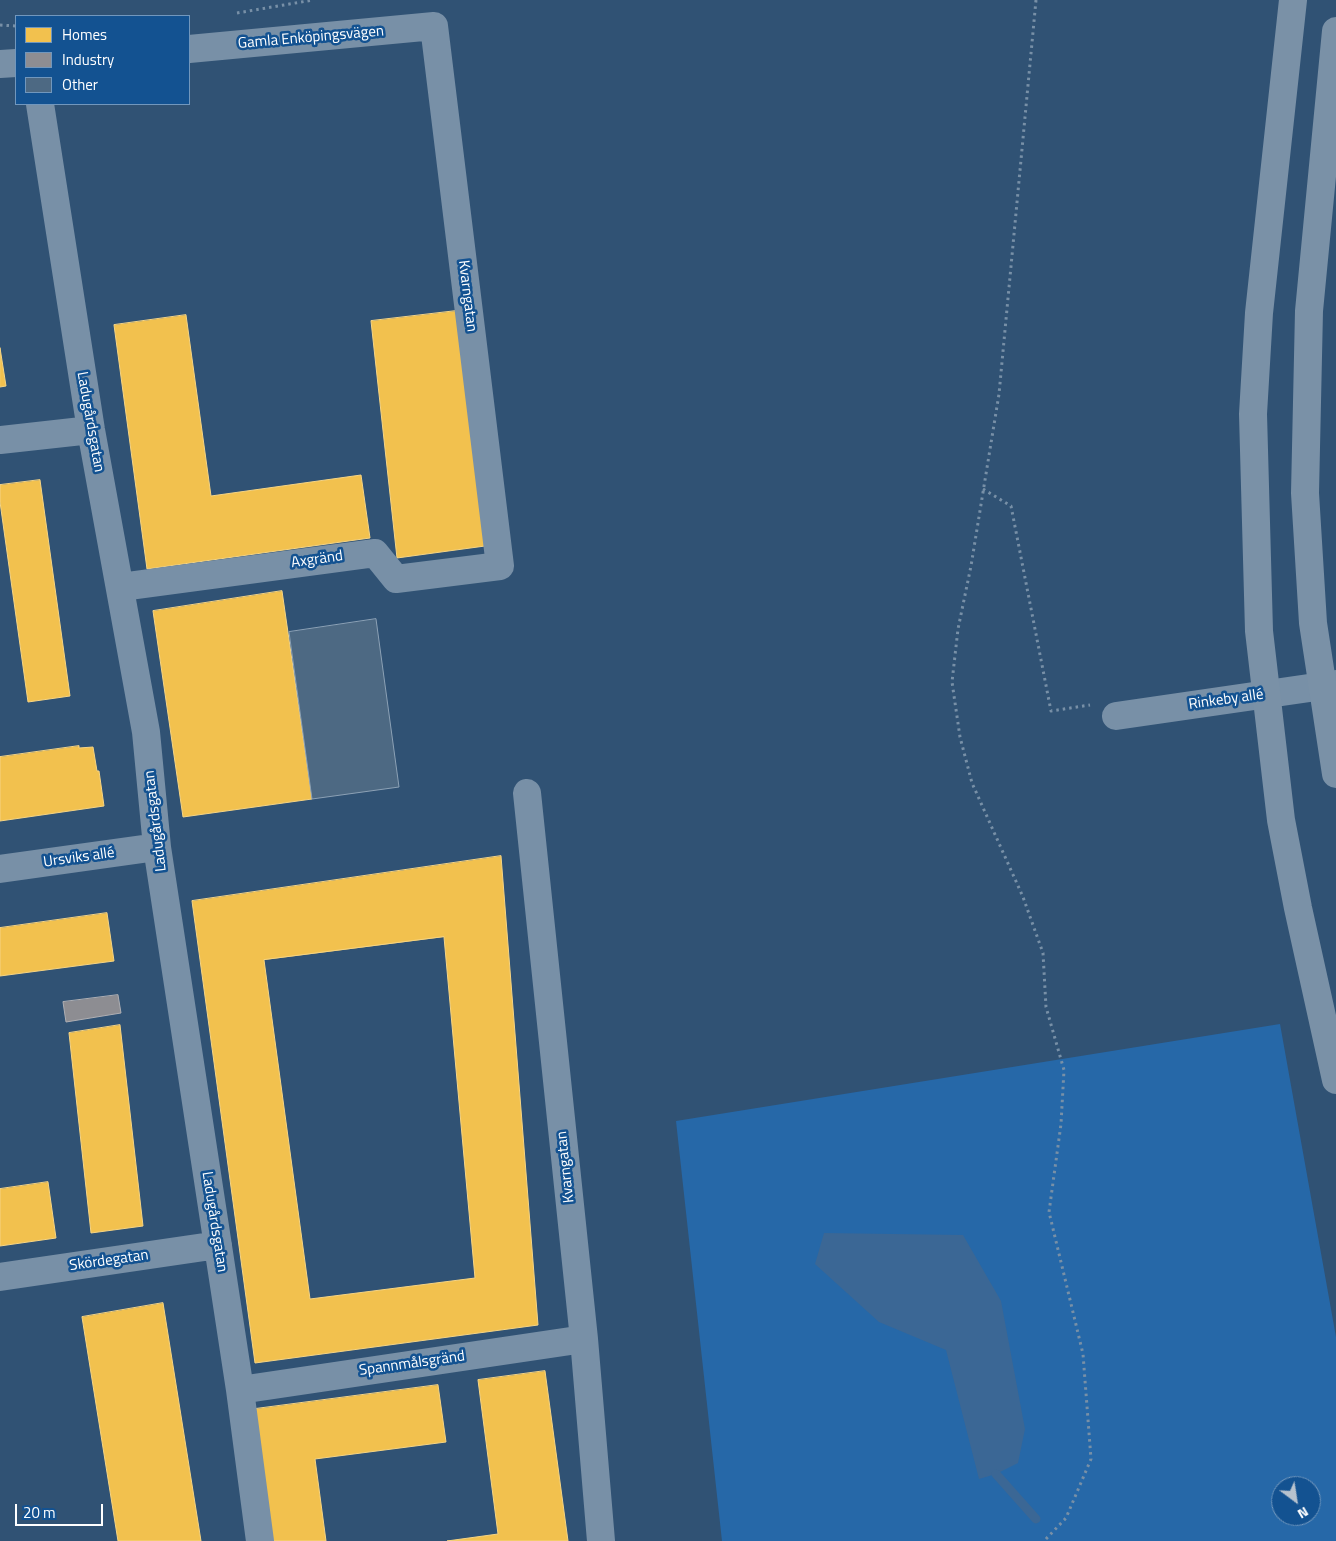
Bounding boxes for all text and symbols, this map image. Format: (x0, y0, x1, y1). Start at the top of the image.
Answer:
legend (15, 15, 190, 105)
text: Homes (62, 23, 107, 46)
street label: Gamla Enköpingsvägen (237, 23, 385, 53)
text: Industry (62, 48, 114, 71)
text: Other (62, 73, 98, 96)
street label: Kvarngatan (454, 259, 480, 333)
street label: Ladugårdsgatan (72, 370, 108, 474)
street label: Axgränd (290, 547, 344, 573)
street label: Rinkeby allé (1187, 686, 1265, 714)
street label: Ladugårdsgatan (141, 769, 171, 873)
street label: Ursviks allé (42, 844, 116, 872)
street label: Kvarngatan (553, 1130, 579, 1204)
street label: Ladugårdsgatan (197, 1170, 231, 1274)
street label: Skördegatan (68, 1247, 150, 1275)
street label: Spannmålsgränd (358, 1348, 466, 1380)
north arrow (1271, 1476, 1321, 1526)
scale bar (18, 1494, 105, 1526)
text: 20 m (23, 1501, 56, 1524)
text: N (1294, 1502, 1313, 1525)

